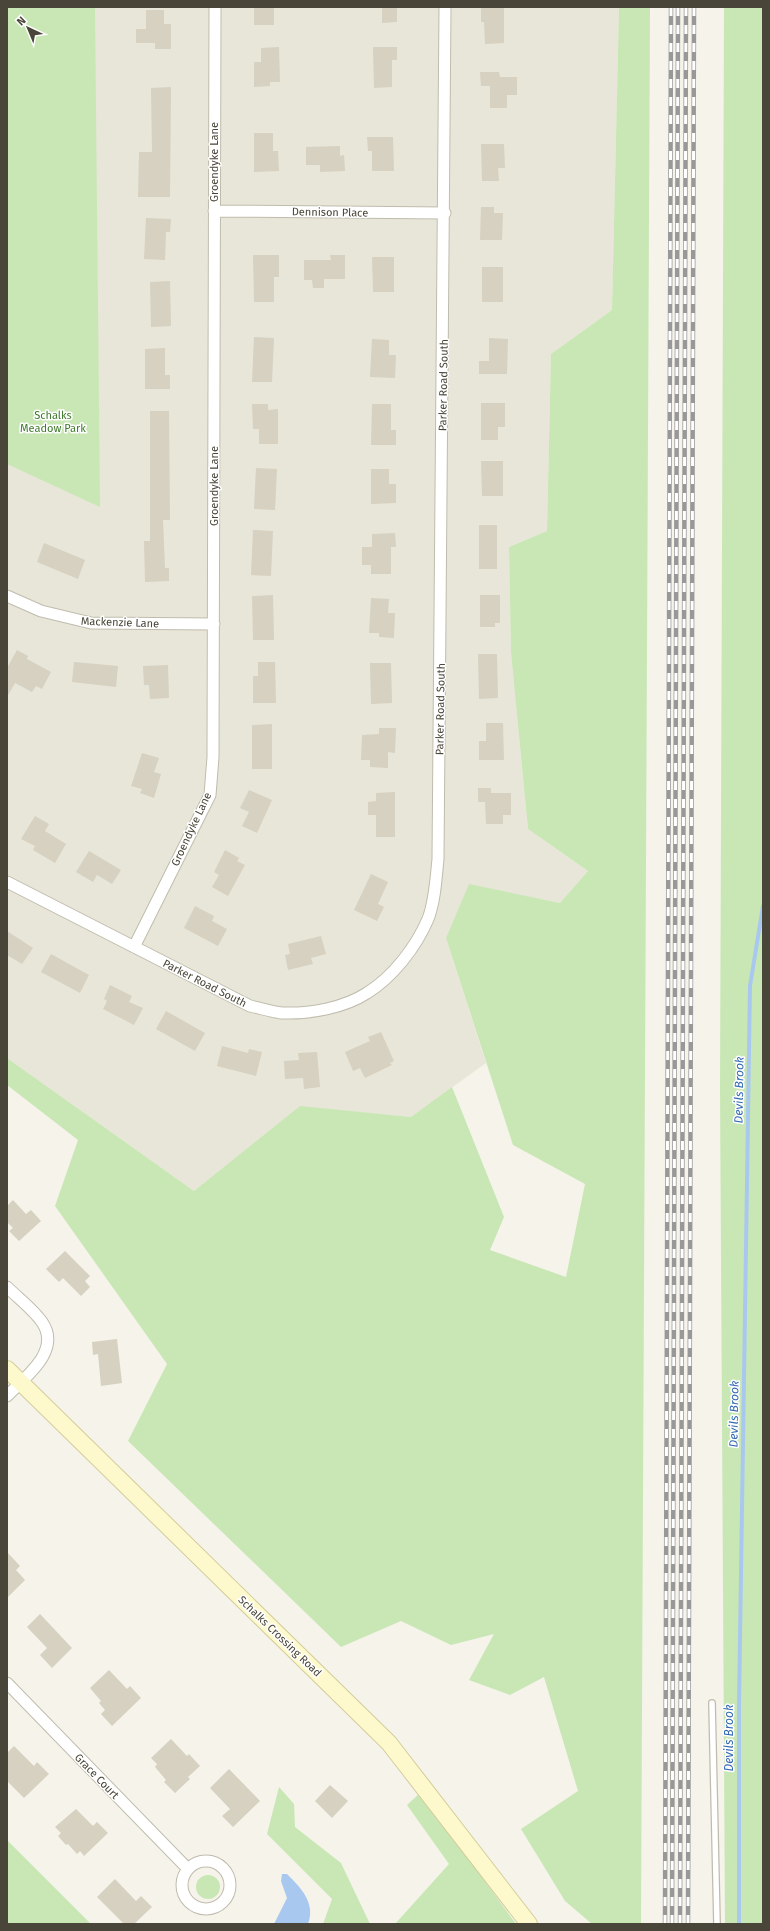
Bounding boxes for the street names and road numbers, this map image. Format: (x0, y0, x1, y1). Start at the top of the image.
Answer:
street label: Groendyke Lane (208, 122, 221, 202)
street label: Dennison Place (292, 205, 368, 220)
street label: Parker Road South (436, 339, 451, 431)
street label: Groendyke Lane (208, 446, 221, 526)
street label: Mackenzie Lane (81, 615, 159, 630)
street label: Parker Road South (433, 663, 448, 755)
street label: Groendyke Lane (169, 790, 214, 868)
street label: Parker Road South (161, 957, 249, 1010)
street label: Schalks Crossing Road (235, 1593, 324, 1679)
street label: Grace Court (72, 1751, 121, 1802)

